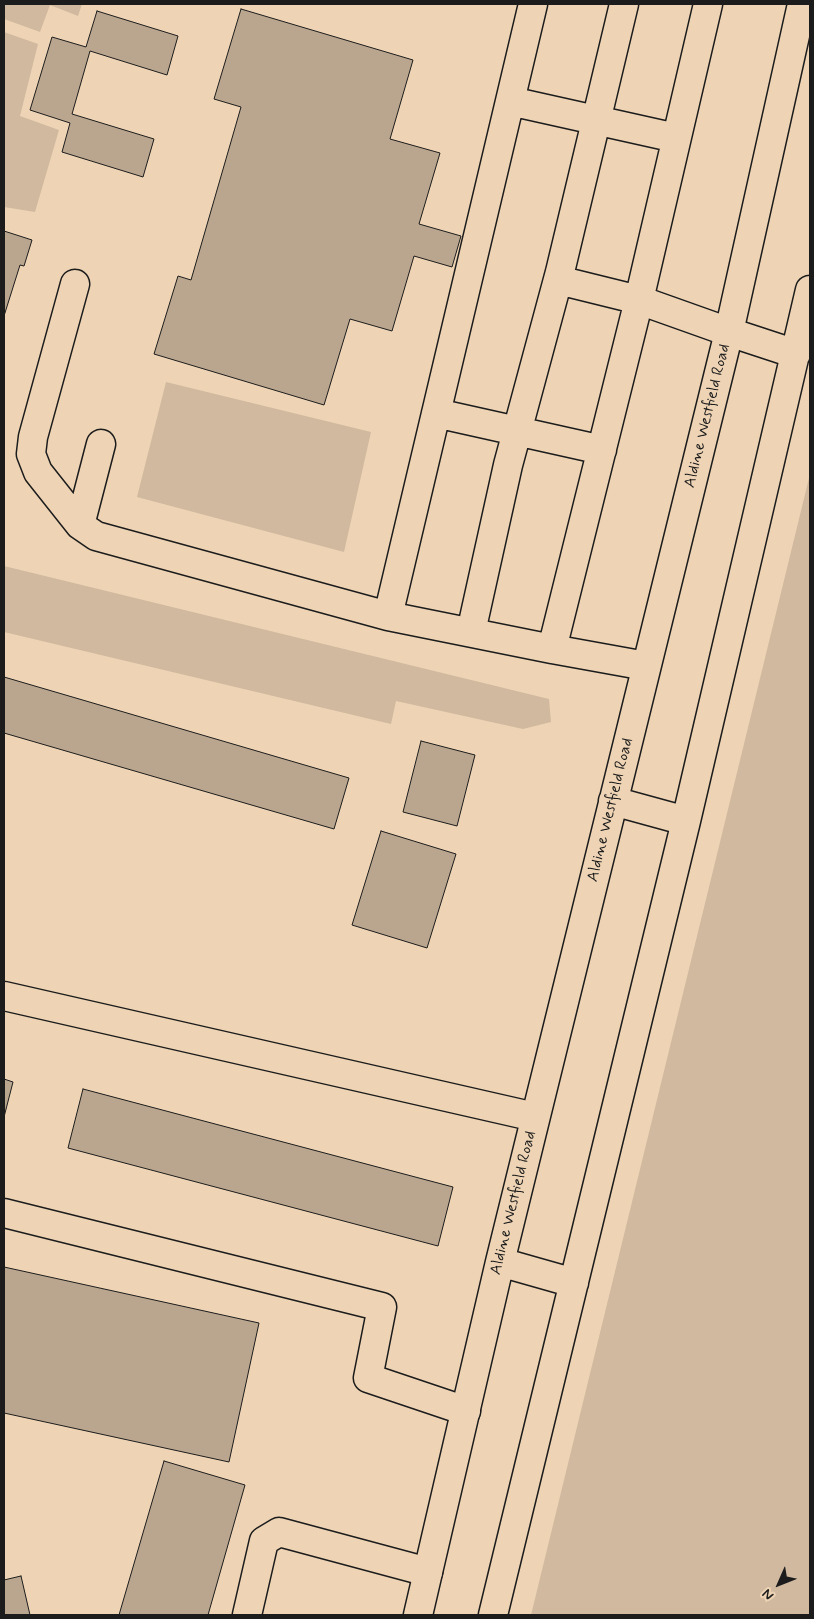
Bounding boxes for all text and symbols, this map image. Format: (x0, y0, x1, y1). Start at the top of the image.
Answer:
street label: Aldine Westfield Road (681, 342, 735, 490)
street label: Aldine Westfield Road (584, 736, 638, 884)
street label: Aldine Westfield Road (487, 1129, 541, 1277)
north arrow (754, 1559, 804, 1609)
text: N (759, 1585, 778, 1604)

